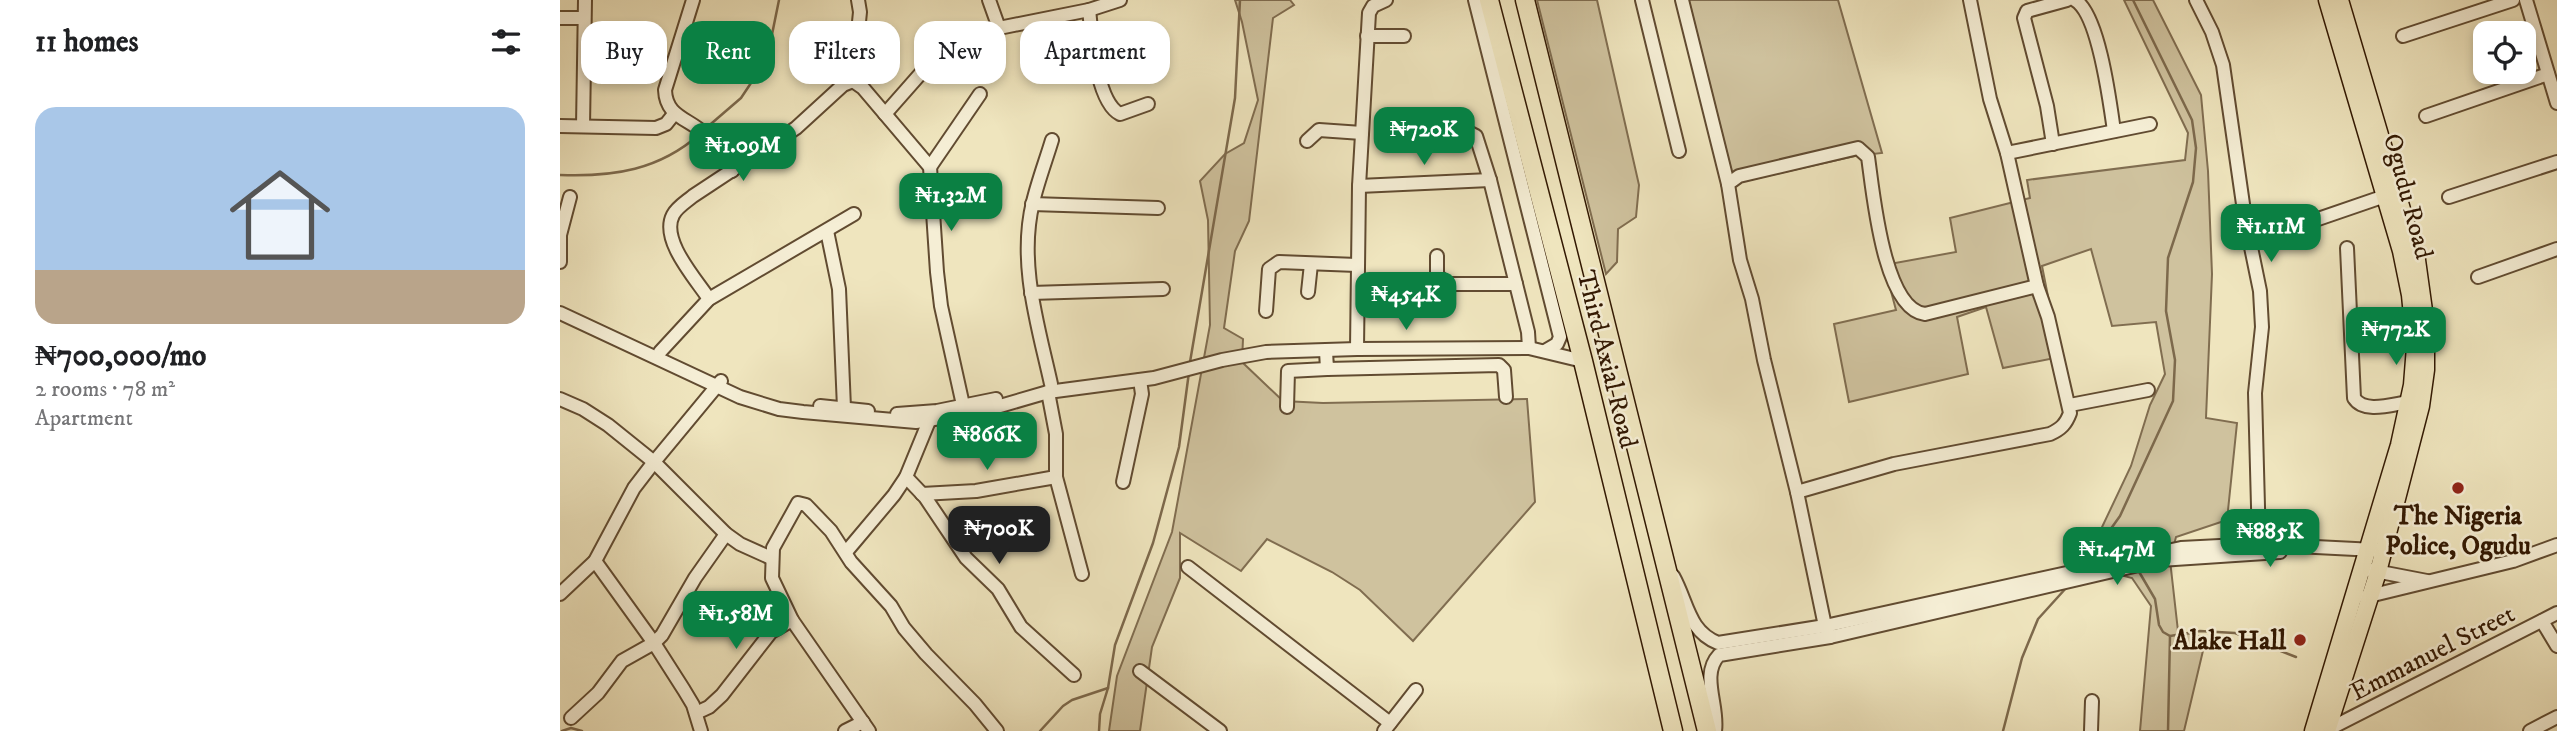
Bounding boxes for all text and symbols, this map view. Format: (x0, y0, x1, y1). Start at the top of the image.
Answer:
chip: Buy (581, 21, 667, 84)
chip: Rent (681, 21, 775, 84)
chip: Filters (789, 21, 900, 84)
chip: New (914, 21, 1006, 84)
chip: Apartment (1020, 21, 1170, 84)
map controls (2473, 21, 2536, 84)
button: locate (2473, 21, 2536, 84)
icon: filters (487, 23, 525, 61)
text: 11 homes (35, 24, 139, 61)
pin: ₦720K (1375, 108, 1473, 167)
text: ₦720K (1390, 115, 1458, 144)
pin: ₦1.09M (686, 124, 800, 183)
street label: Ogudu Road (2375, 130, 2440, 263)
text: ₦1.09M (705, 131, 781, 160)
icon: home (217, 152, 343, 278)
pin: ₦1.32M (894, 174, 1008, 233)
text: ₦1.32M (915, 181, 987, 210)
pin: ₦1.11M (2214, 204, 2328, 264)
text: ₦1.11M (2237, 212, 2305, 241)
street label: Third Axial Road (1568, 267, 1645, 452)
pin: ₦454K (1357, 272, 1455, 332)
text: ₦454K (1371, 280, 1441, 309)
pin: ₦772K (2347, 308, 2445, 367)
text: ₦772K (2362, 315, 2430, 344)
text: ₦700,000/mo (35, 338, 206, 375)
text: 2 rooms · 78 m² (35, 375, 175, 404)
text: Apartment (35, 404, 133, 433)
pin: ₦866K (938, 412, 1036, 472)
text: ₦866K (953, 420, 1021, 449)
marker: The Nigeria Police, Ogudu (2450, 480, 2466, 496)
place label: The Nigeria Police, Ogudu (2385, 500, 2531, 563)
pin: ₦700K (950, 506, 1048, 566)
pin: ₦885K (2221, 510, 2319, 569)
text: ₦700K (964, 514, 1034, 543)
text: ₦885K (2236, 517, 2304, 546)
pin: ₦1.47M (2060, 528, 2174, 587)
text: ₦1.47M (2079, 535, 2155, 564)
pin: ₦1.58M (679, 592, 793, 651)
street label: Emmanuel Street (2345, 598, 2520, 709)
text: ₦1.58M (699, 599, 773, 628)
place label: Alake Hall (2172, 625, 2287, 658)
marker: Alake Hall (2292, 632, 2308, 648)

